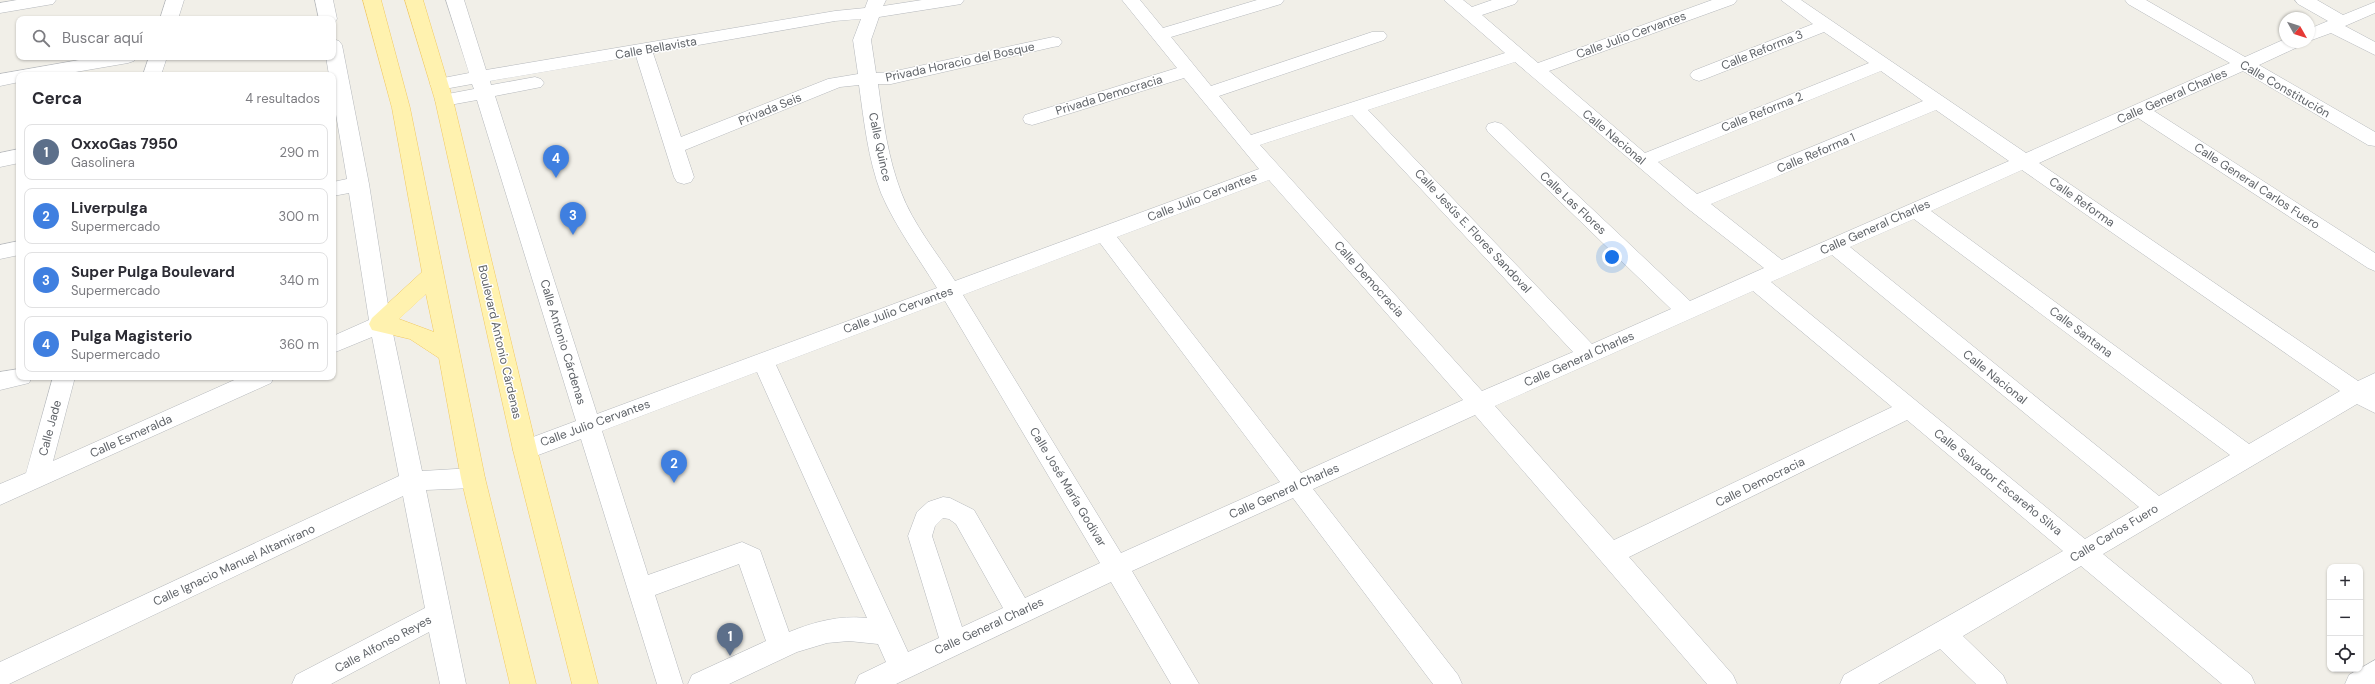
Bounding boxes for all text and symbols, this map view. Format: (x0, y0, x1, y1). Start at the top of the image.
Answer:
street label: Calle Julio Cervantes (1574, 8, 1688, 62)
north arrow (2279, 12, 2315, 48)
search box (16, 16, 336, 60)
street label: Calle Reforma 3 (1719, 26, 1805, 74)
icon: search (30, 27, 52, 49)
text: Buscar aquí (62, 28, 143, 48)
street label: Calle Bellavista (614, 33, 698, 63)
street label: Privada Horacio del Bosque (884, 38, 1036, 86)
street label: Calle Constitución (2237, 57, 2333, 121)
street label: Calle General Charles (2114, 65, 2230, 127)
street label: Privada Democracia (1054, 71, 1164, 119)
text: Cerca (32, 87, 82, 109)
street label: Calle Reforma 2 (1719, 88, 1805, 136)
street label: Privada Seis (736, 89, 804, 129)
text: 4 resultados (245, 90, 320, 107)
street label: Calle Nacional (1579, 106, 1649, 168)
street label: Calle Quince (865, 111, 895, 183)
street label: Calle Reforma 1 (1774, 129, 1858, 177)
text: OxxoGas 7950 (71, 134, 178, 154)
street label: Calle General Carlos Fuero (2191, 139, 2323, 233)
text: 1 (44, 144, 48, 161)
text: 290 m (280, 144, 319, 161)
pin: 4 (543, 145, 569, 178)
text: Gasolinera (71, 154, 135, 171)
street label: Calle Jesús E. Flores Sandoval (1411, 166, 1535, 296)
street label: Calle Las Flores (1536, 168, 1610, 238)
street label: Calle Julio Cervantes (1145, 169, 1259, 225)
street label: Calle Reforma (2046, 173, 2118, 231)
street label: Calle General Charles (1817, 196, 1933, 258)
text: Liverpulga (71, 198, 148, 218)
pin: 3 (560, 202, 586, 235)
text: 2 (42, 208, 50, 225)
text: 300 m (278, 208, 319, 225)
text: Supermercado (71, 218, 160, 235)
street label: Calle Democracia (1330, 237, 1408, 321)
your location (1602, 247, 1622, 267)
text: Super Pulga Boulevard (71, 262, 235, 282)
street label: Boulevard Antonio Cárdenas (474, 263, 526, 421)
text: 3 (42, 272, 50, 289)
text: 340 m (279, 272, 319, 289)
street label: Calle Antonio Cárdenas (536, 277, 590, 407)
text: Supermercado (71, 282, 160, 299)
street label: Calle Julio Cervantes (841, 283, 955, 337)
street label: Calle Santana (2046, 303, 2116, 361)
text: Pulga Magisterio (71, 326, 192, 346)
street label: Calle General Charles (1521, 328, 1637, 390)
text: 4 (42, 336, 50, 353)
text: 360 m (279, 336, 319, 353)
text: Supermercado (71, 346, 160, 363)
street label: Calle Nacional (1960, 346, 2030, 408)
street label: Calle Julio Cervantes (538, 396, 652, 450)
street label: Calle Jade (35, 398, 65, 458)
street label: Calle Esmeralda (87, 411, 175, 461)
street label: Calle José María Godivar (1026, 424, 1110, 550)
street label: Calle Salvador Escareño Silva (1930, 425, 2066, 539)
pin: 2 (661, 450, 687, 483)
street label: Calle Democracia (1713, 453, 1807, 511)
street label: Calle General Charles (1226, 460, 1342, 522)
street label: Calle Carlos Fuero (2067, 500, 2161, 566)
street label: Calle Ignacio Manuel Altamirano (150, 520, 318, 610)
map controls (2327, 564, 2363, 672)
button: + (2327, 564, 2363, 600)
street label: Calle General Charles (932, 594, 1046, 658)
button: − (2327, 600, 2363, 636)
street label: Calle Alfonso Reyes (332, 612, 434, 676)
pin: 1 (717, 623, 743, 656)
button: locate (2327, 636, 2363, 672)

